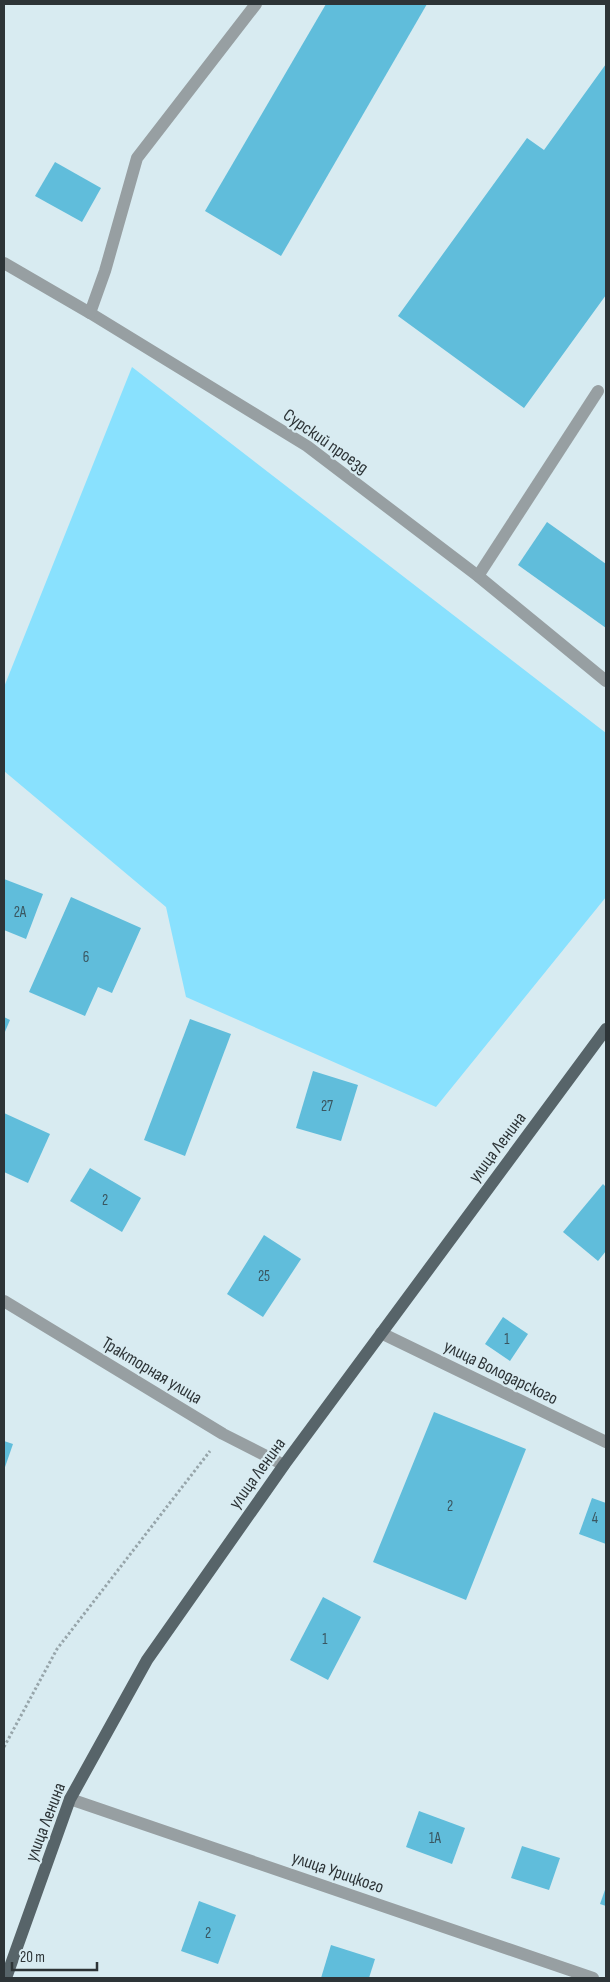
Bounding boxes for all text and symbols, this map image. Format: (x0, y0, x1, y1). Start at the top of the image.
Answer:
street label: Сурский проезд (279, 404, 372, 478)
house number: 2А (14, 903, 27, 922)
house number: 6 (83, 948, 89, 967)
house number: 27 (321, 1097, 333, 1116)
street label: улица Ленина (464, 1108, 531, 1187)
house number: 2 (102, 1191, 108, 1210)
house number: 25 (258, 1267, 270, 1286)
house number: 1 (504, 1330, 510, 1349)
street label: Тракторная улица (98, 1332, 206, 1409)
street label: улица Володарского (440, 1336, 561, 1409)
street label: улица Ленина (225, 1434, 290, 1513)
house number: 2 (447, 1497, 453, 1516)
house number: 4 (592, 1509, 598, 1528)
house number: 1 (322, 1630, 328, 1649)
street label: улица Ленина (21, 1780, 70, 1864)
house number: 1А (429, 1829, 442, 1848)
street label: улица Урицкого (289, 1847, 386, 1898)
house number: 2 (205, 1924, 211, 1943)
scale bar (12, 1940, 98, 1972)
text: 20 m (20, 1948, 45, 1967)

